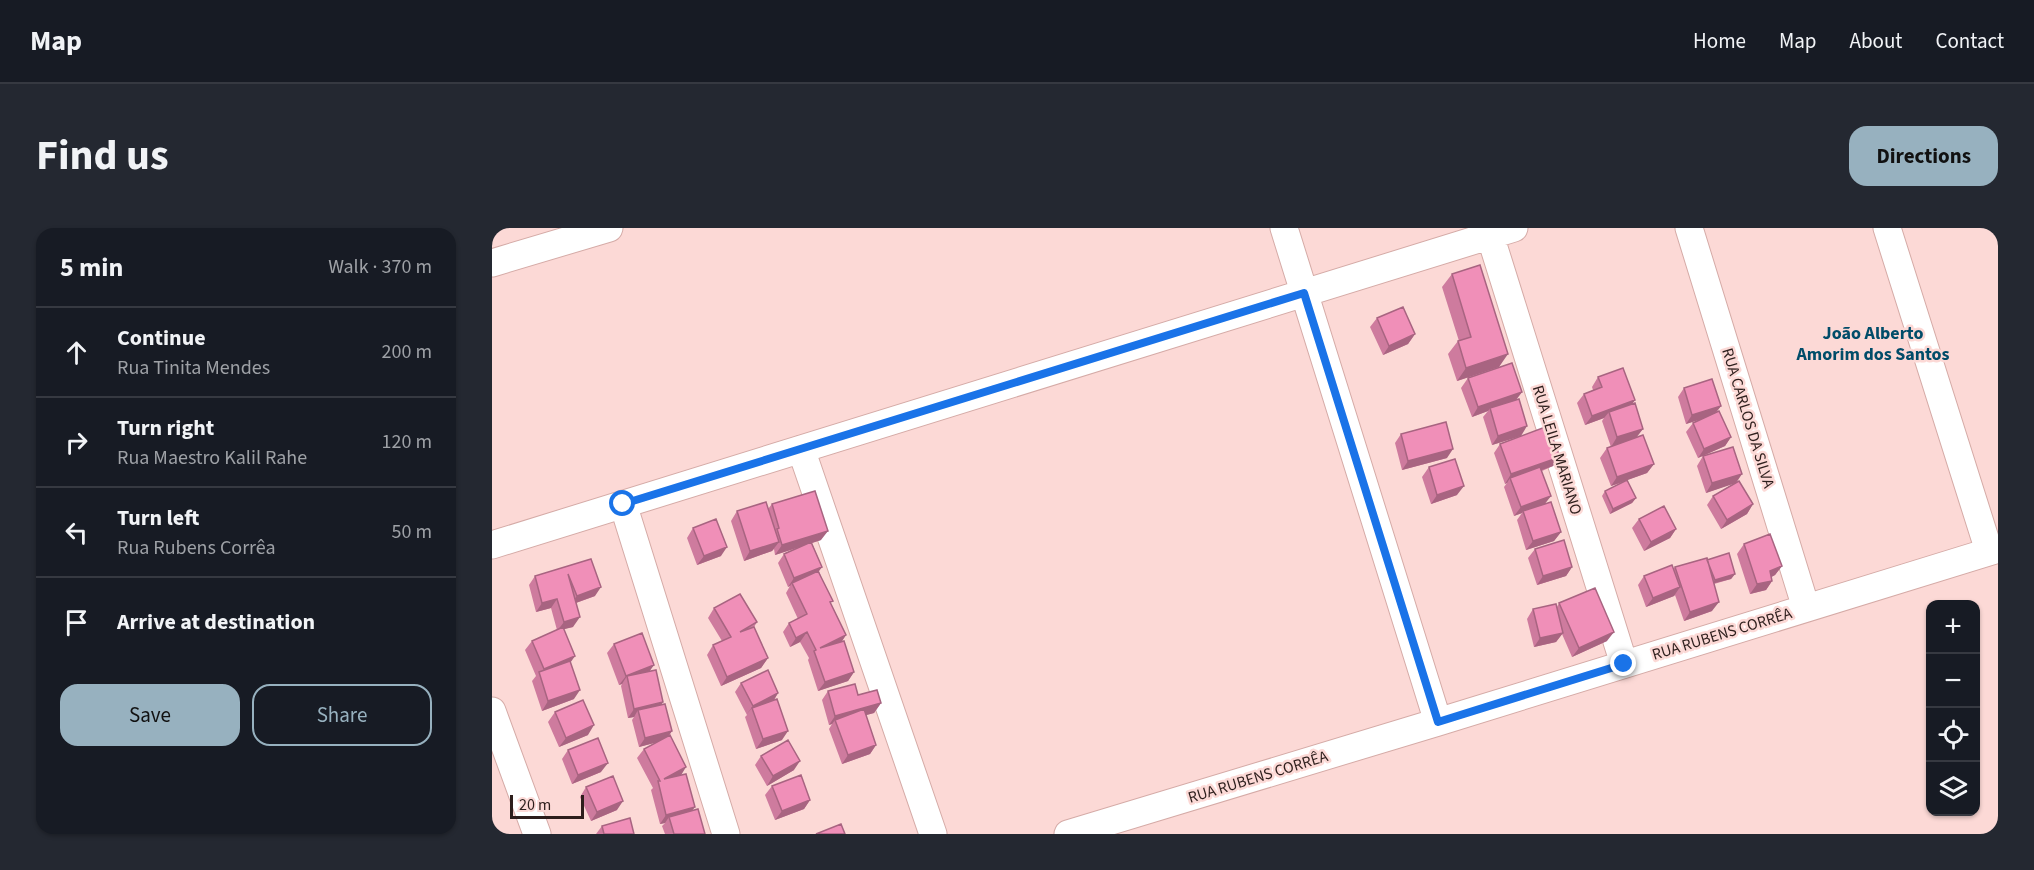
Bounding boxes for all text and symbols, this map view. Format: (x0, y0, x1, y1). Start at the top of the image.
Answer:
text: Map (30, 21, 82, 61)
text: Home (1693, 26, 1746, 56)
text: Map (1779, 26, 1817, 56)
text: About (1850, 26, 1902, 56)
text: Contact (1935, 26, 2004, 56)
text: Find us (36, 126, 169, 186)
button: Directions (1849, 126, 1998, 186)
text: 5 min (60, 249, 123, 286)
text: Walk · 370 m (328, 253, 432, 281)
district label: João Alberto Amorim dos Santos (1796, 321, 1949, 367)
text: Continue (117, 322, 206, 354)
icon: ahead (60, 336, 93, 369)
text: 200 m (382, 338, 432, 366)
street label: RUA CARLOS DA SILVA (1716, 345, 1780, 491)
text: Rua Tinita Mendes (117, 354, 270, 382)
street label: RUA LEILA MARIANO (1527, 382, 1587, 518)
text: Turn right (117, 412, 214, 444)
icon: right (60, 426, 93, 459)
text: 120 m (382, 428, 432, 456)
text: Rua Maestro Kalil Rahe (117, 444, 307, 472)
route start (609, 490, 635, 516)
text: Turn left (117, 502, 199, 534)
icon: left (60, 516, 93, 549)
text: 50 m (392, 518, 432, 546)
text: Rua Rubens Corrêa (117, 534, 276, 562)
map controls (1926, 600, 1980, 816)
button: + (1926, 600, 1980, 654)
street label: RUA RUBENS CORRÊA (1649, 602, 1795, 666)
icon: arrive (60, 606, 93, 639)
text: Arrive at destination (117, 606, 315, 638)
route end (1610, 650, 1636, 676)
button: − (1926, 654, 1980, 708)
button: Save (60, 684, 240, 746)
button: Share (252, 684, 432, 746)
button: locate (1926, 708, 1980, 762)
street label: RUA RUBENS CORRÊA (1185, 745, 1331, 809)
button: layers (1926, 762, 1980, 816)
scale bar (510, 792, 584, 820)
text: 20 m (519, 794, 551, 816)

